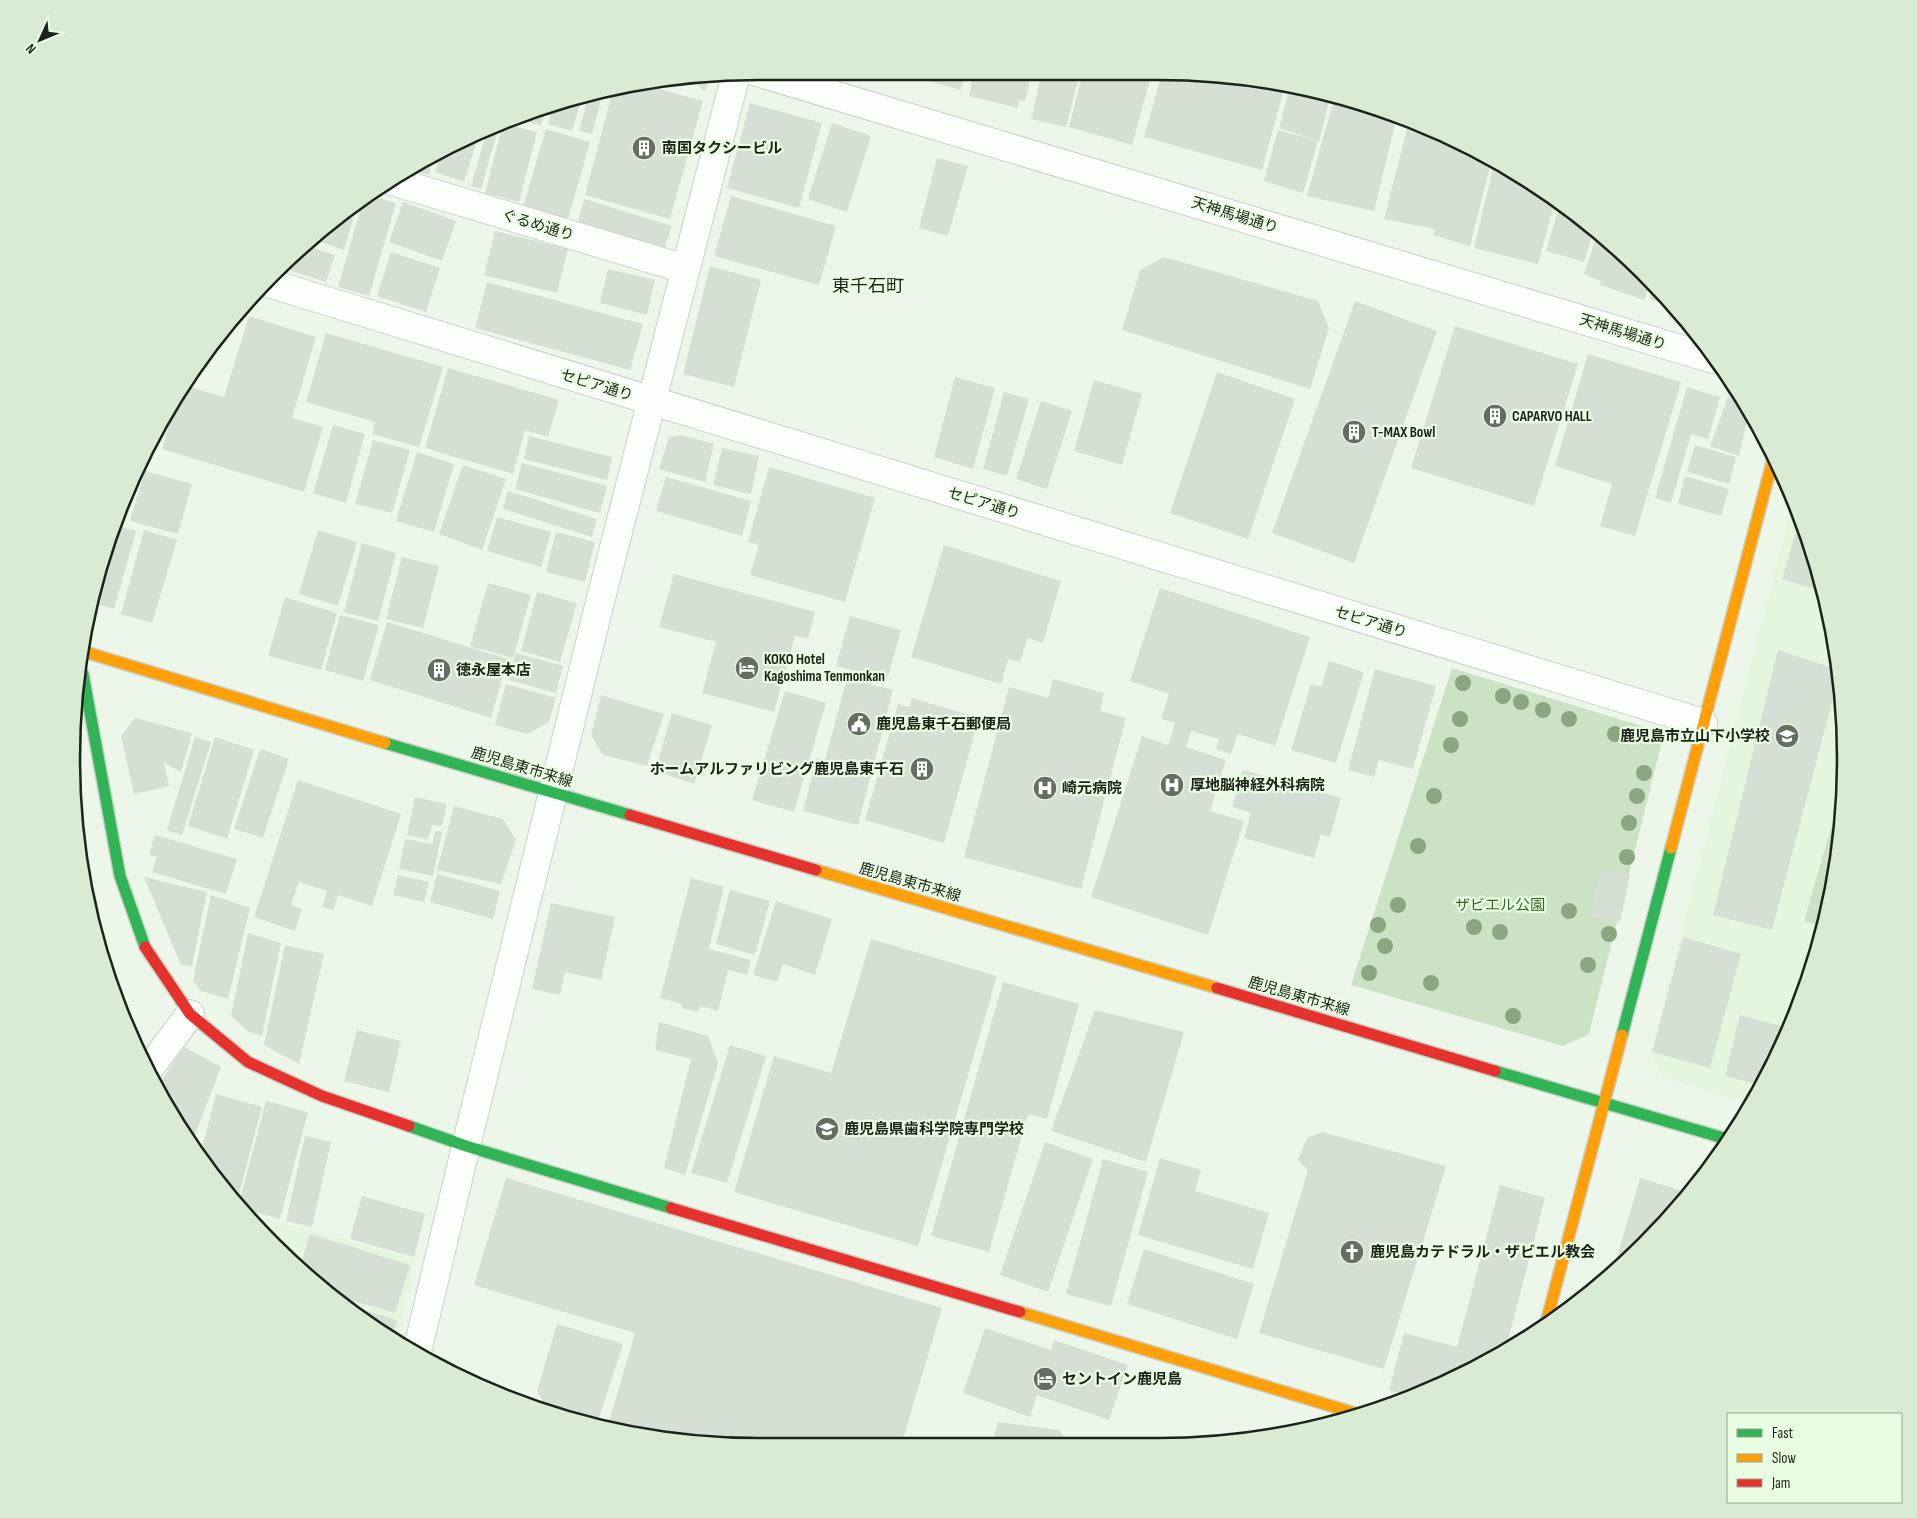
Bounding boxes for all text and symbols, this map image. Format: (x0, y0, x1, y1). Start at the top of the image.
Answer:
north arrow (15, 15, 65, 65)
text: N (22, 40, 40, 57)
building icon: 南国タクシービル (631, 135, 657, 161)
place label: 南国タクシービル (662, 139, 782, 158)
street label: 天神馬場通り (1189, 193, 1281, 238)
street label: ぐるめ通り (499, 205, 576, 245)
district label: 東千石町 (832, 276, 904, 297)
street label: 天神馬場通り (1577, 310, 1669, 355)
street label: セピア通り (558, 365, 636, 406)
building icon: CAPARVO HALL (1482, 403, 1508, 429)
place label: CAPARVO HALL (1512, 407, 1592, 426)
building icon: T-MAX Bowl (1341, 419, 1367, 445)
place label: T-MAX Bowl (1372, 423, 1435, 442)
street label: セピア通り (945, 483, 1023, 524)
street label: セピア通り (1332, 602, 1410, 643)
place label: KOKO Hotel Kagoshima Tenmonkan (764, 650, 885, 686)
hotel icon: KOKO Hotel Kagoshima Tenmonkan (734, 655, 760, 681)
building icon: 徳永屋本店 (426, 657, 452, 683)
place label: 徳永屋本店 (456, 661, 531, 680)
public building icon: 鹿児島東千石郵便局 (846, 711, 872, 737)
place label: 鹿児島東千石郵便局 (876, 715, 1011, 734)
school or university icon: 鹿児島市立山下小学校 (1774, 723, 1800, 749)
place label: 鹿児島市立山下小学校 (1620, 727, 1770, 746)
street label: 鹿児島東市来線 (469, 743, 575, 792)
building icon: ホームアルファリビング鹿児島東千石 (909, 756, 935, 782)
place label: ホームアルファリビング鹿児島東千石 (650, 760, 904, 779)
hospital icon: 厚地脳神経外科病院 (1159, 772, 1185, 798)
hospital icon: 崎元病院 (1032, 775, 1058, 801)
place label: 厚地脳神経外科病院 (1190, 776, 1325, 795)
place label: 崎元病院 (1062, 779, 1122, 798)
street label: 鹿児島東市来線 (857, 859, 963, 906)
park label: ザビエル公園 (1455, 896, 1545, 915)
street label: 鹿児島東市来線 (1246, 973, 1352, 1020)
school or university icon: 鹿児島県歯科学院専門学校 (814, 1116, 840, 1142)
place label: 鹿児島県歯科学院専門学校 (844, 1120, 1024, 1139)
church icon: 鹿児島カテドラル・ザビエル教会 (1339, 1239, 1365, 1265)
place label: 鹿児島カテドラル・ザビエル教会 (1370, 1243, 1595, 1262)
hotel icon: セントイン鹿児島 (1032, 1366, 1058, 1392)
place label: セントイン鹿児島 (1062, 1370, 1182, 1389)
legend (1727, 1413, 1902, 1503)
text: Fast (1772, 1424, 1794, 1443)
text: Slow (1772, 1449, 1796, 1468)
text: Jam (1771, 1474, 1790, 1493)

